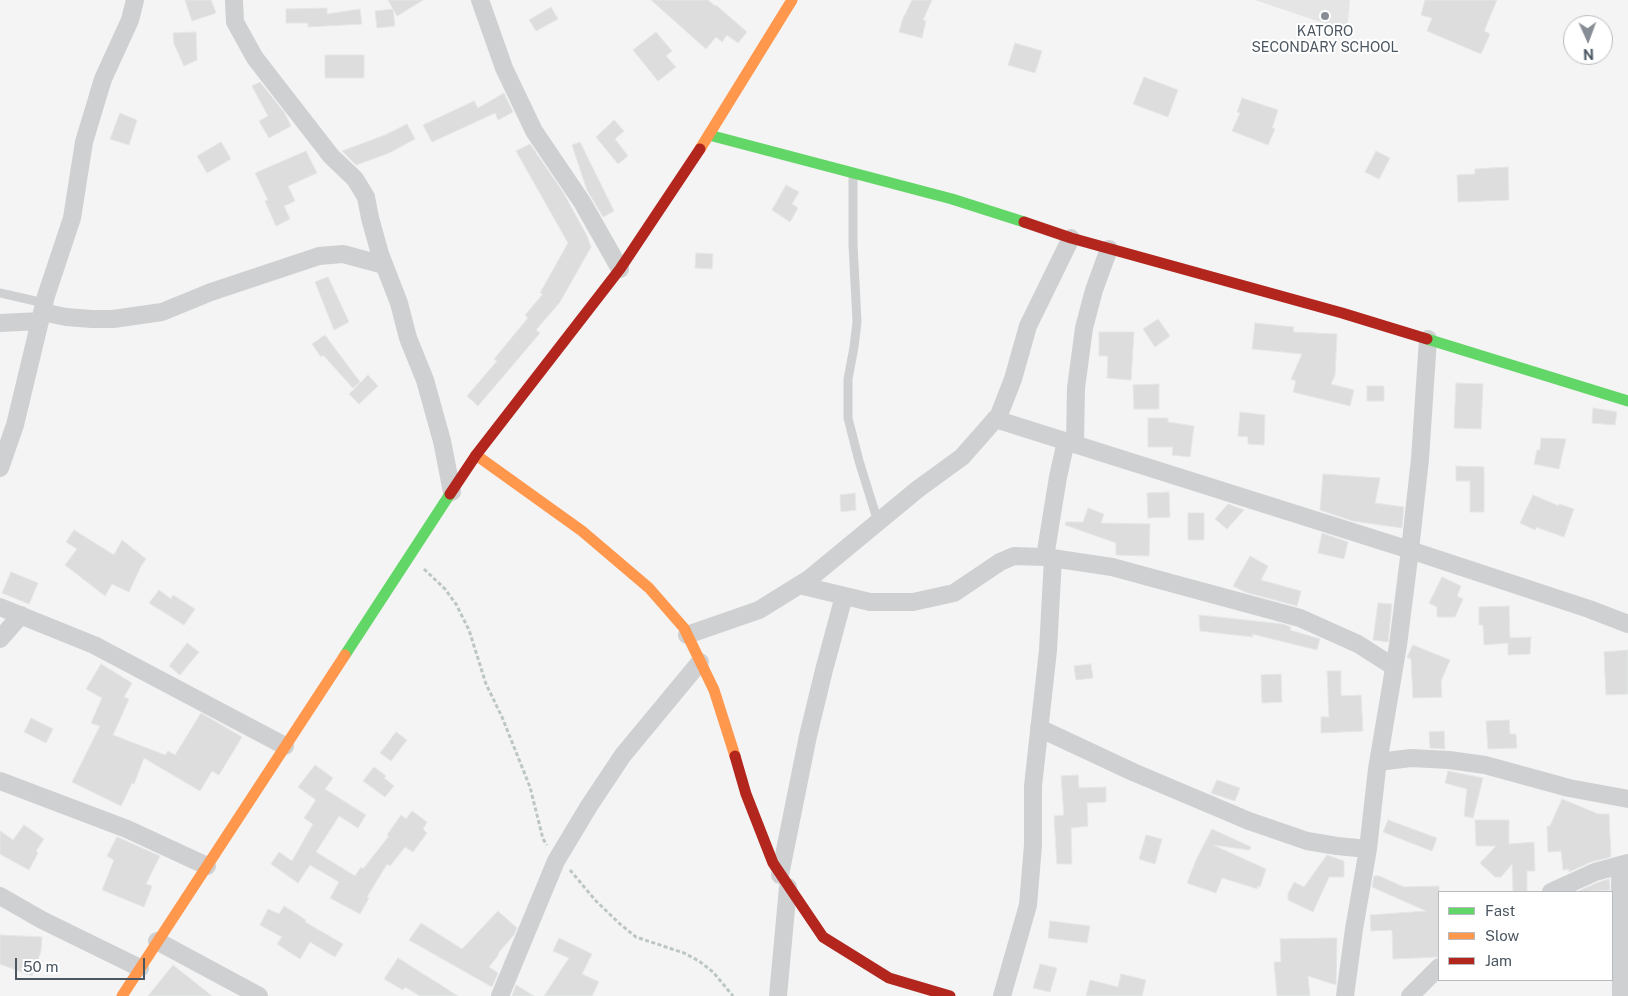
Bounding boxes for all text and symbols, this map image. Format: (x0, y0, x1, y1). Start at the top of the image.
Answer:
marker: KATORO SECONDARY SCHOOL (1319, 10, 1331, 22)
north arrow (1563, 15, 1613, 65)
place label: KATORO SECONDARY SCHOOL (1251, 24, 1399, 56)
text: N (1583, 46, 1594, 62)
legend (1438, 891, 1613, 981)
text: Fast (1485, 902, 1515, 919)
text: Slow (1485, 927, 1519, 944)
scale bar (18, 948, 148, 980)
text: Jam (1485, 952, 1512, 969)
text: 50 m (23, 958, 58, 975)

